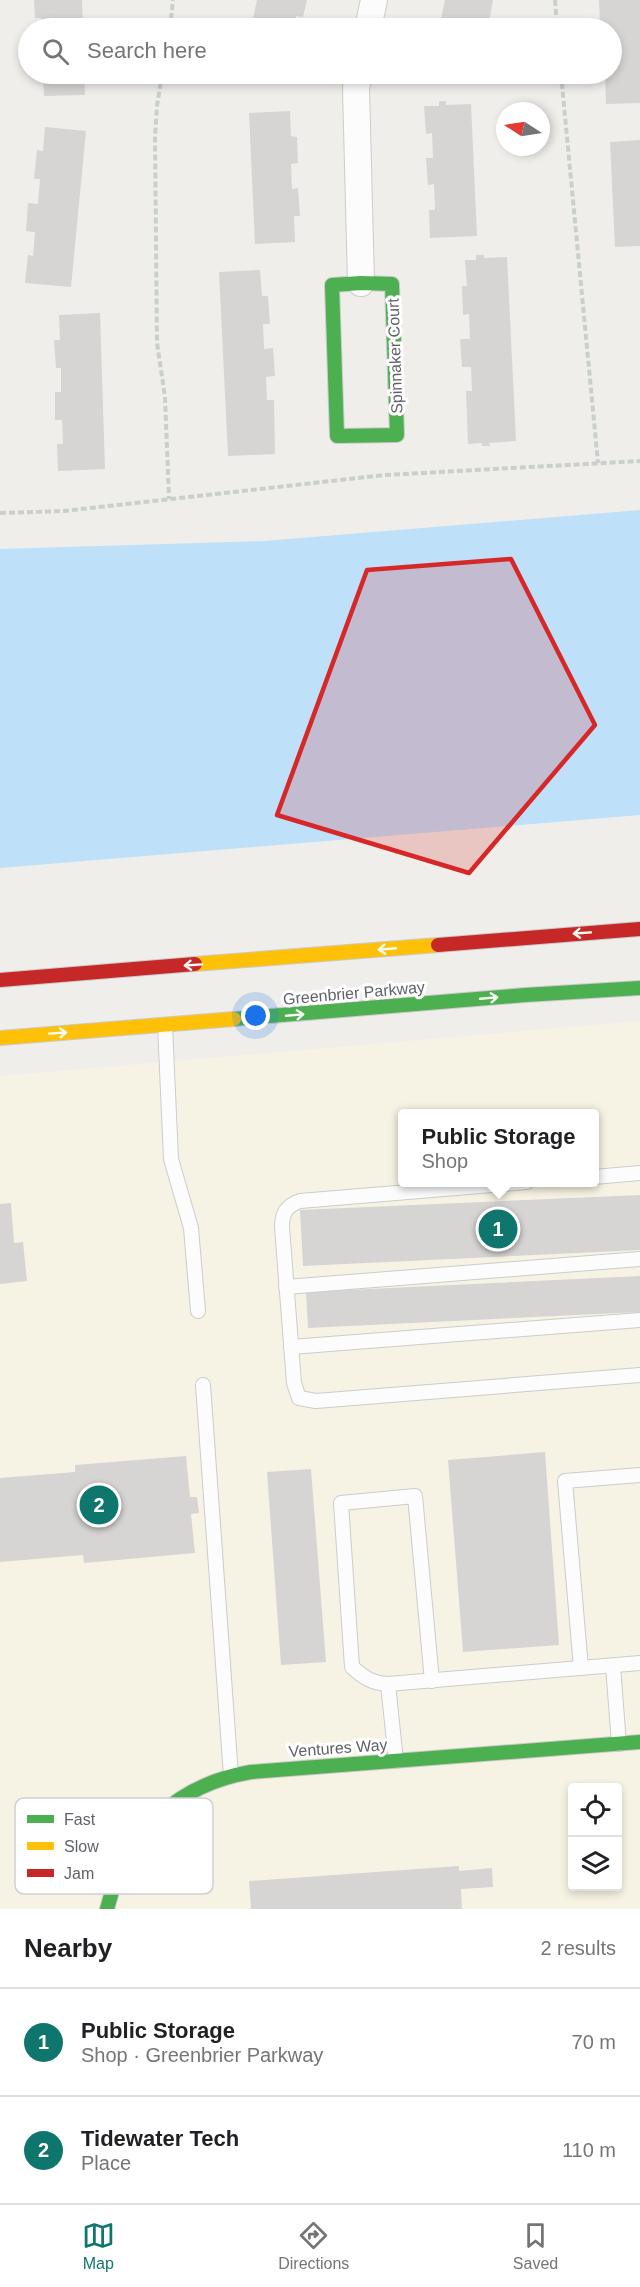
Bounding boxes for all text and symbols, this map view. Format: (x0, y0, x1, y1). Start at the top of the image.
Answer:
search box (18, 18, 622, 84)
icon: search (39, 35, 72, 68)
text: Search here (87, 38, 207, 63)
north arrow (496, 102, 550, 156)
street label: Spinnaker Court (384, 297, 406, 414)
one-way arrow (572, 928, 592, 939)
one-way arrow (378, 944, 398, 955)
one-way arrow (183, 960, 203, 971)
street label: Greenbrier Parkway (282, 978, 426, 1008)
one-way arrow (478, 992, 498, 1003)
your location (241, 1001, 270, 1030)
one-way arrow (284, 1009, 304, 1020)
one-way arrow (48, 1028, 68, 1039)
popup (398, 1109, 599, 1187)
text: Public Storage (421, 1124, 576, 1149)
text: Shop (421, 1150, 468, 1172)
pin: 1 (478, 1206, 518, 1252)
pin: 2 (80, 1482, 118, 1528)
street label: Ventures Way (288, 1736, 388, 1760)
map controls (568, 1783, 622, 1891)
button: locate (568, 1783, 622, 1837)
legend (15, 1798, 213, 1894)
text: Fast (64, 1811, 96, 1828)
button: layers (568, 1837, 622, 1891)
text: Slow (64, 1838, 99, 1855)
text: Jam (64, 1865, 94, 1882)
text: Nearby (24, 1933, 112, 1963)
text: 2 results (540, 1937, 616, 1959)
text: Public Storage (81, 2018, 235, 2043)
text: 1 (38, 2031, 49, 2053)
text: 70 m (572, 2031, 616, 2053)
text: Shop · Greenbrier Parkway (81, 2044, 323, 2066)
text: Tidewater Tech (81, 2126, 239, 2151)
text: 2 (38, 2139, 49, 2161)
text: 110 m (562, 2139, 616, 2161)
text: Place (81, 2152, 131, 2174)
tab: Map (82, 2219, 115, 2273)
tab: Directions (278, 2219, 349, 2273)
tab: Saved (513, 2219, 558, 2273)

